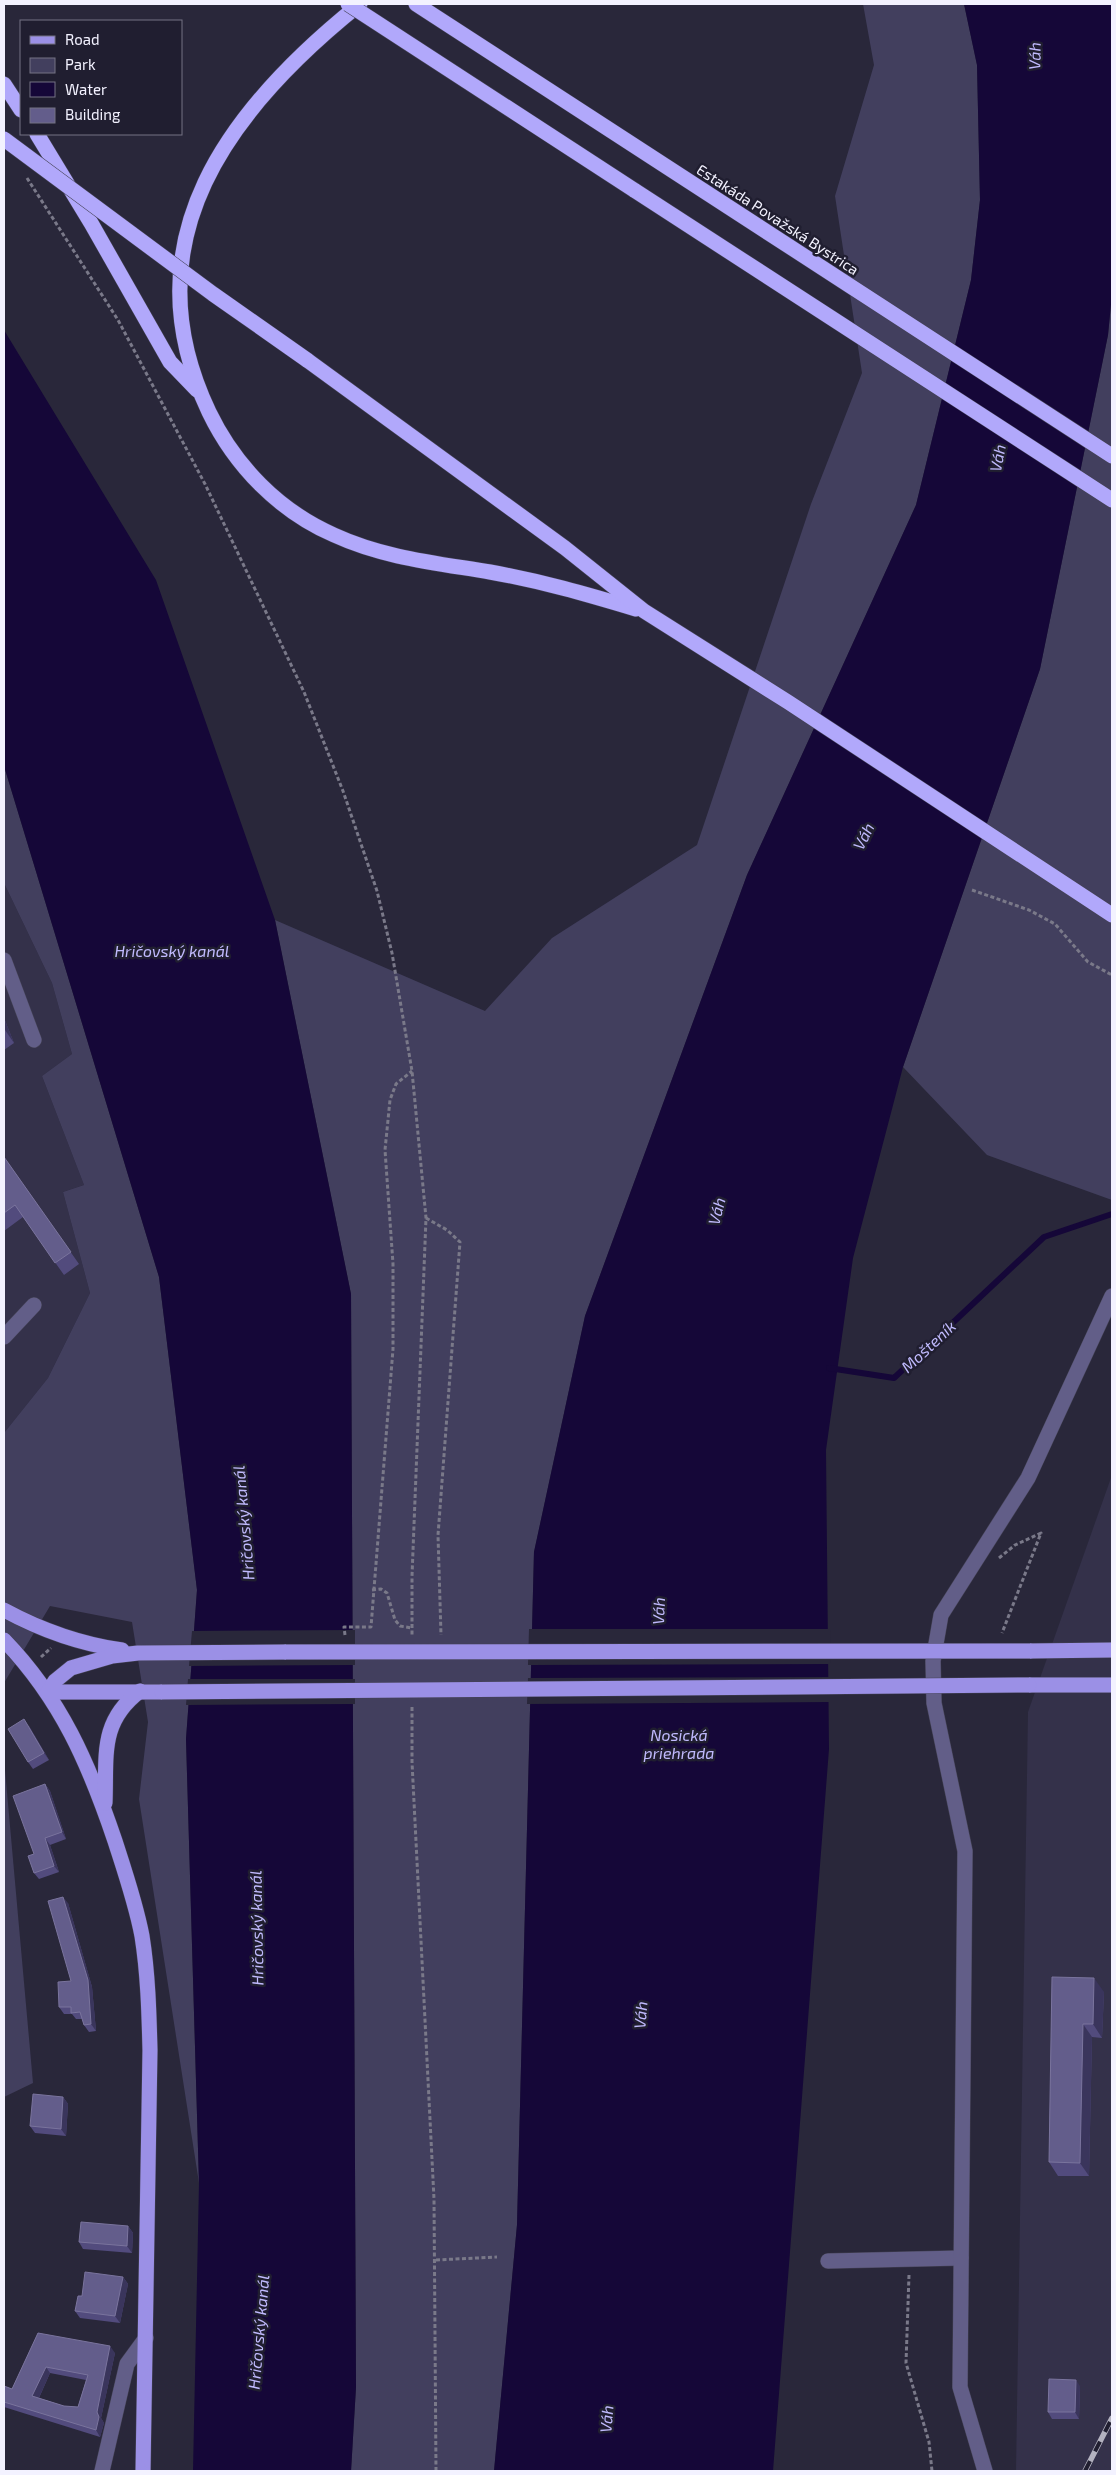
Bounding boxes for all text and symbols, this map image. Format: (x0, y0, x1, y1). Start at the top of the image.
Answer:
legend (20, 20, 182, 135)
text: Road (65, 30, 100, 48)
water label: Váh (1024, 42, 1044, 70)
text: Park (65, 55, 96, 73)
text: Water (65, 80, 107, 98)
text: Building (65, 105, 121, 123)
street label: Estakáda Považská Bystrica (694, 160, 862, 278)
water label: Váh (985, 443, 1009, 473)
water label: Váh (848, 819, 878, 853)
water label: Hričovský kanál (114, 941, 230, 961)
water label: Váh (703, 1195, 729, 1227)
water label: Mošteník (897, 1316, 959, 1376)
water label: Hričovský kanál (229, 1465, 258, 1581)
water label: Váh (648, 1597, 668, 1625)
water label: Nosická priehrada (643, 1725, 715, 1762)
water label: Hričovský kanál (245, 1870, 268, 1986)
water label: Váh (629, 2000, 651, 2030)
water label: Hričovský kanál (244, 2274, 273, 2390)
water label: Váh (595, 2404, 617, 2434)

